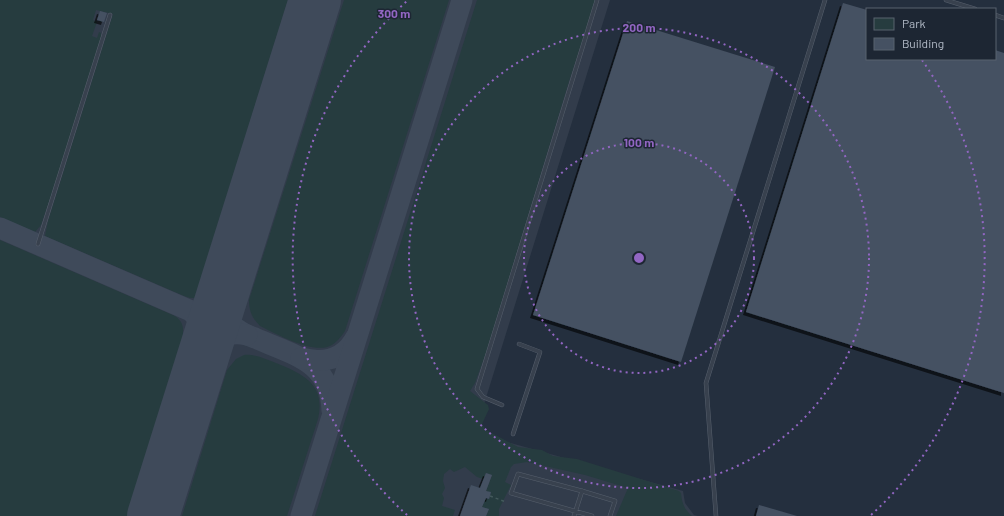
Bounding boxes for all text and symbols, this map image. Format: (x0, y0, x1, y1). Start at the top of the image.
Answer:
text: 300 m (378, 6, 410, 20)
legend (866, 8, 996, 60)
text: Park (902, 16, 926, 30)
text: 200 m (623, 20, 655, 34)
text: Building (902, 36, 944, 50)
text: 100 m (624, 135, 654, 149)
centre of rings (632, 251, 646, 265)

